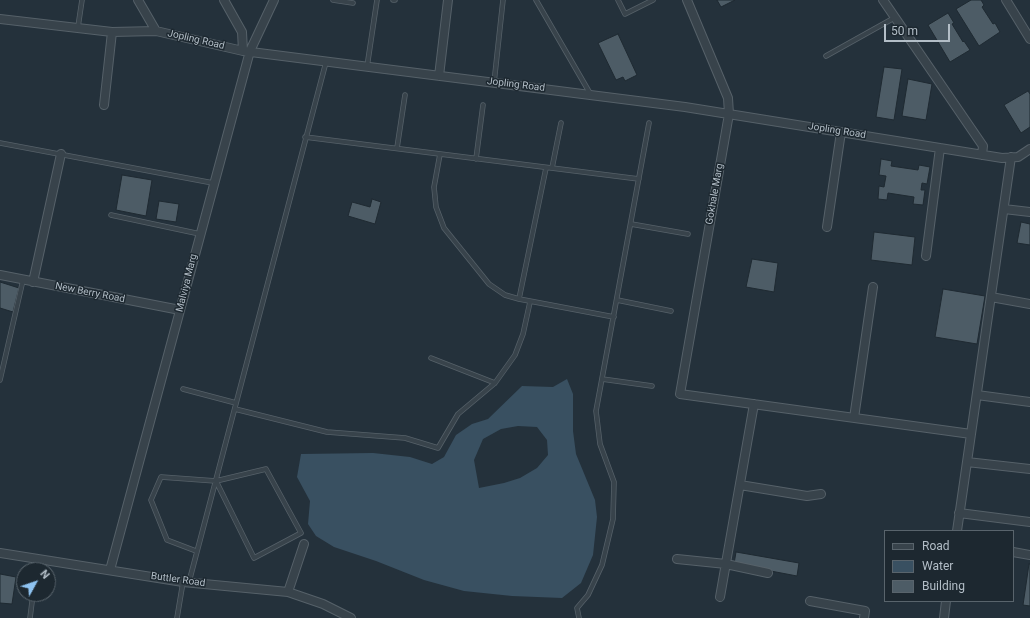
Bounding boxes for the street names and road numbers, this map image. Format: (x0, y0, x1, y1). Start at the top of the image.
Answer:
street label: Jopling Road (166, 28, 226, 52)
street label: Jopling Road (486, 75, 546, 95)
street label: Jopling Road (807, 121, 867, 141)
street label: Gokhale Marg (704, 163, 726, 225)
street label: Malviya Marg (174, 253, 200, 313)
street label: New Berry Road (54, 280, 126, 306)
street label: Buttler Road (150, 570, 206, 590)

